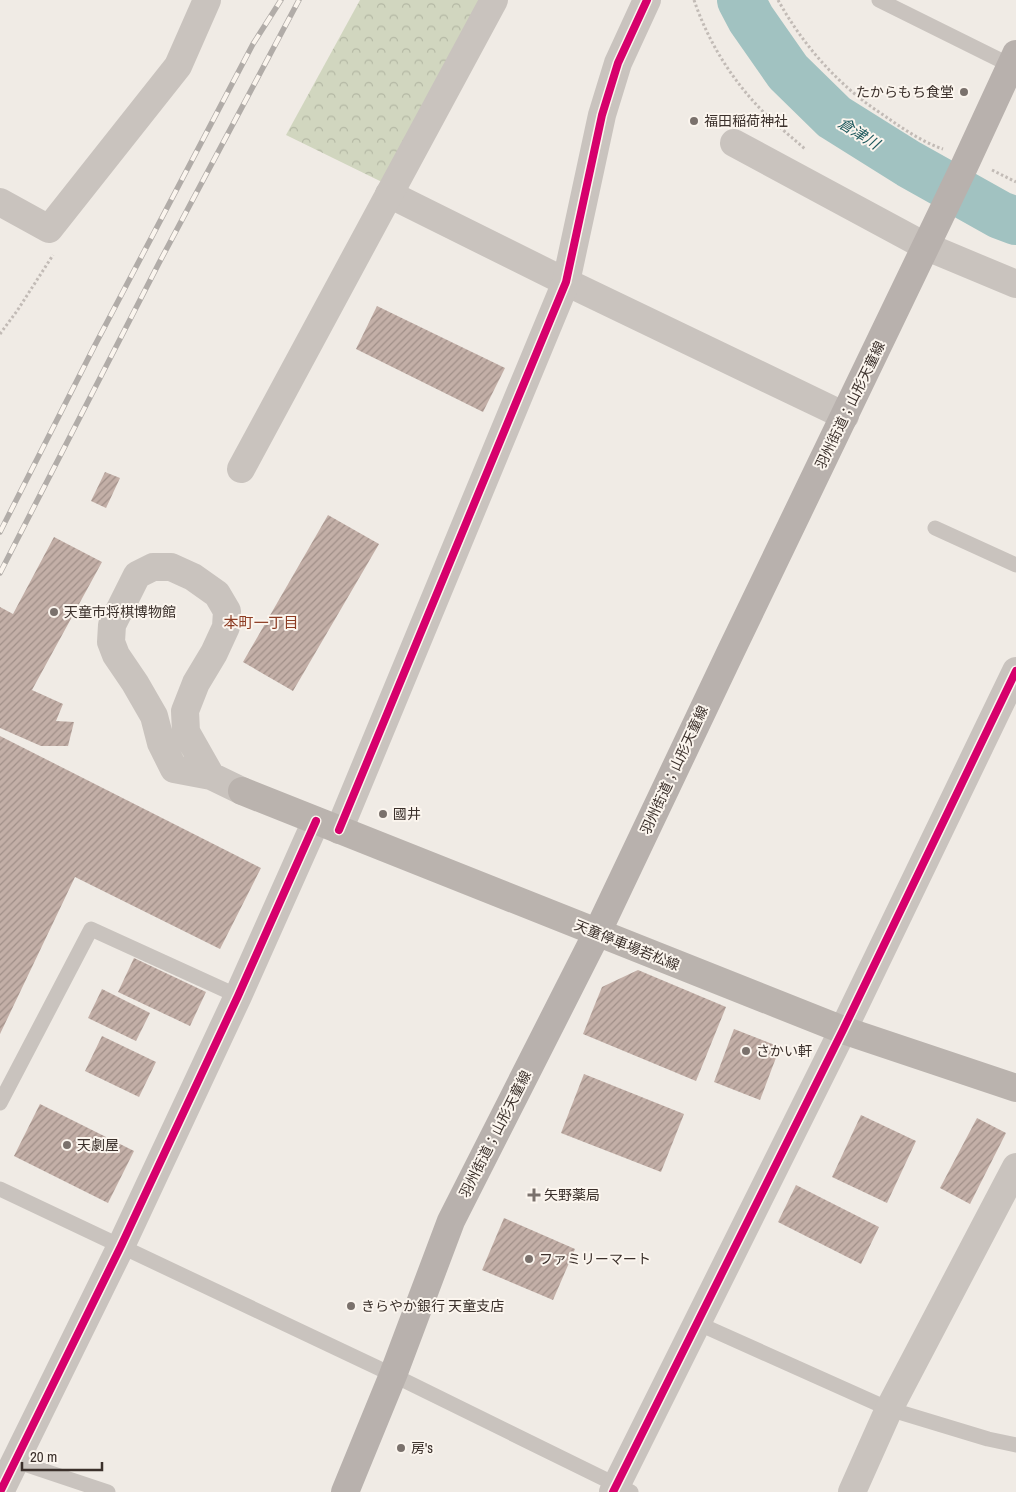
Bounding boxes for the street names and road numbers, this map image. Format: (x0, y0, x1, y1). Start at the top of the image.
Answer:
street label: 羽州街道；山形天童線 (811, 338, 889, 472)
street label: 羽州街道；山形天童線 (636, 703, 712, 837)
street label: 天童停車場若松線 (572, 916, 682, 974)
street label: 羽州街道；山形天童線 (455, 1068, 535, 1200)

